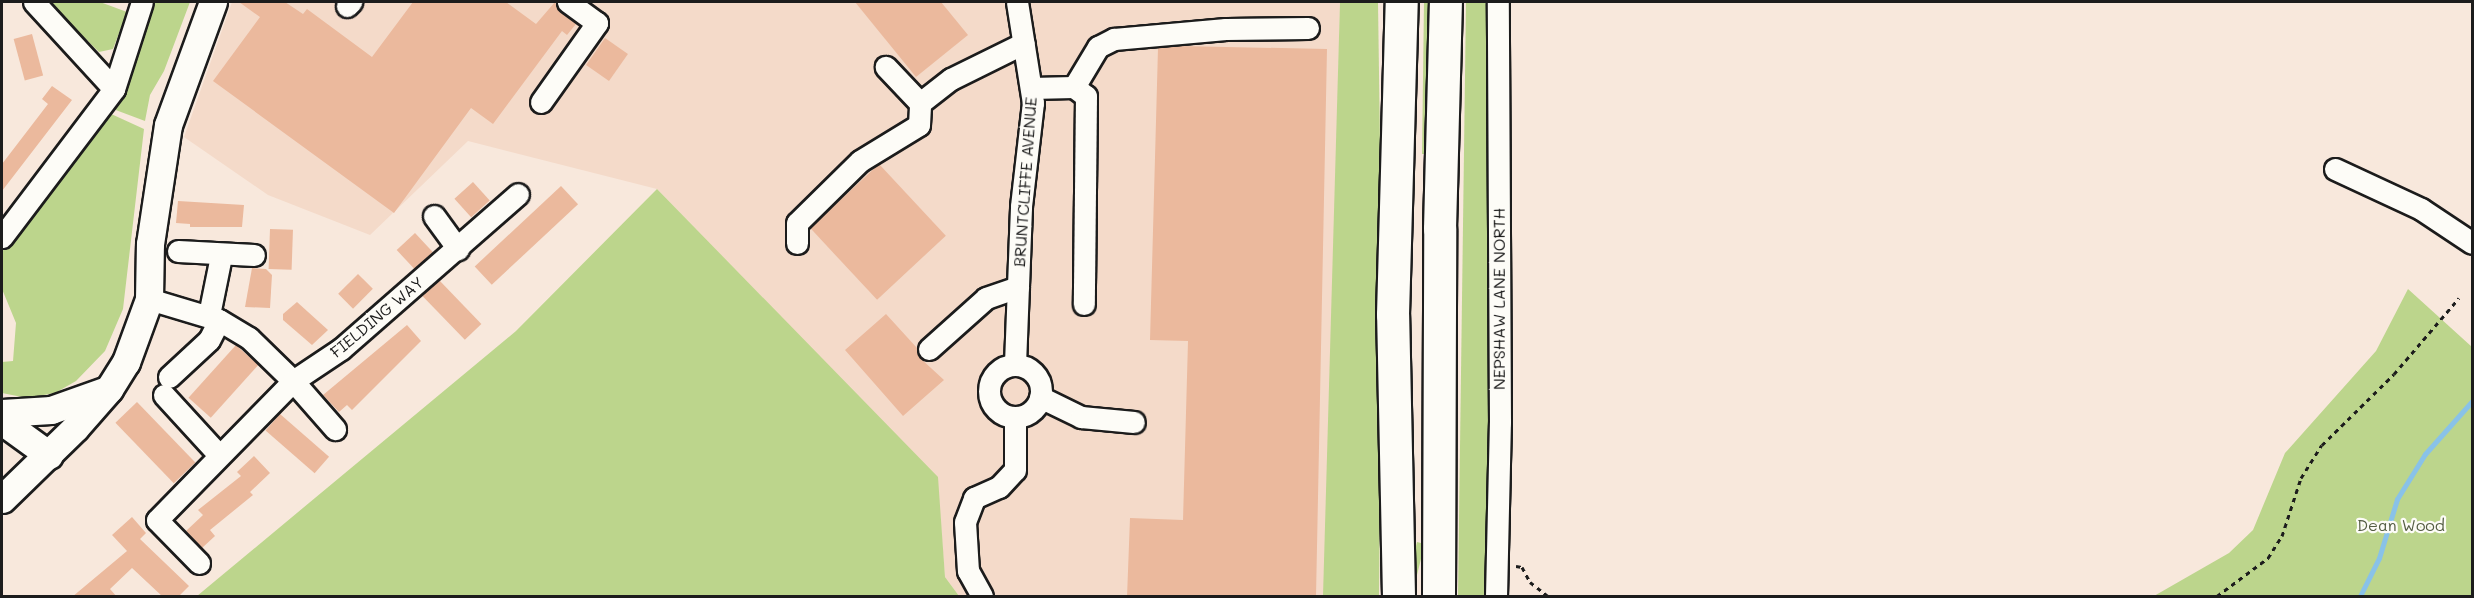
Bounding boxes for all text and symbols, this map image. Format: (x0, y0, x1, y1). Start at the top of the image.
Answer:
street label: BRUNTCLIFFE AVENUE (1009, 96, 1041, 268)
street label: NEPSHAW LANE NORTH (1489, 208, 1509, 390)
street label: FIELDING WAY (326, 272, 428, 362)
park label: Dean Wood (2357, 515, 2445, 535)

